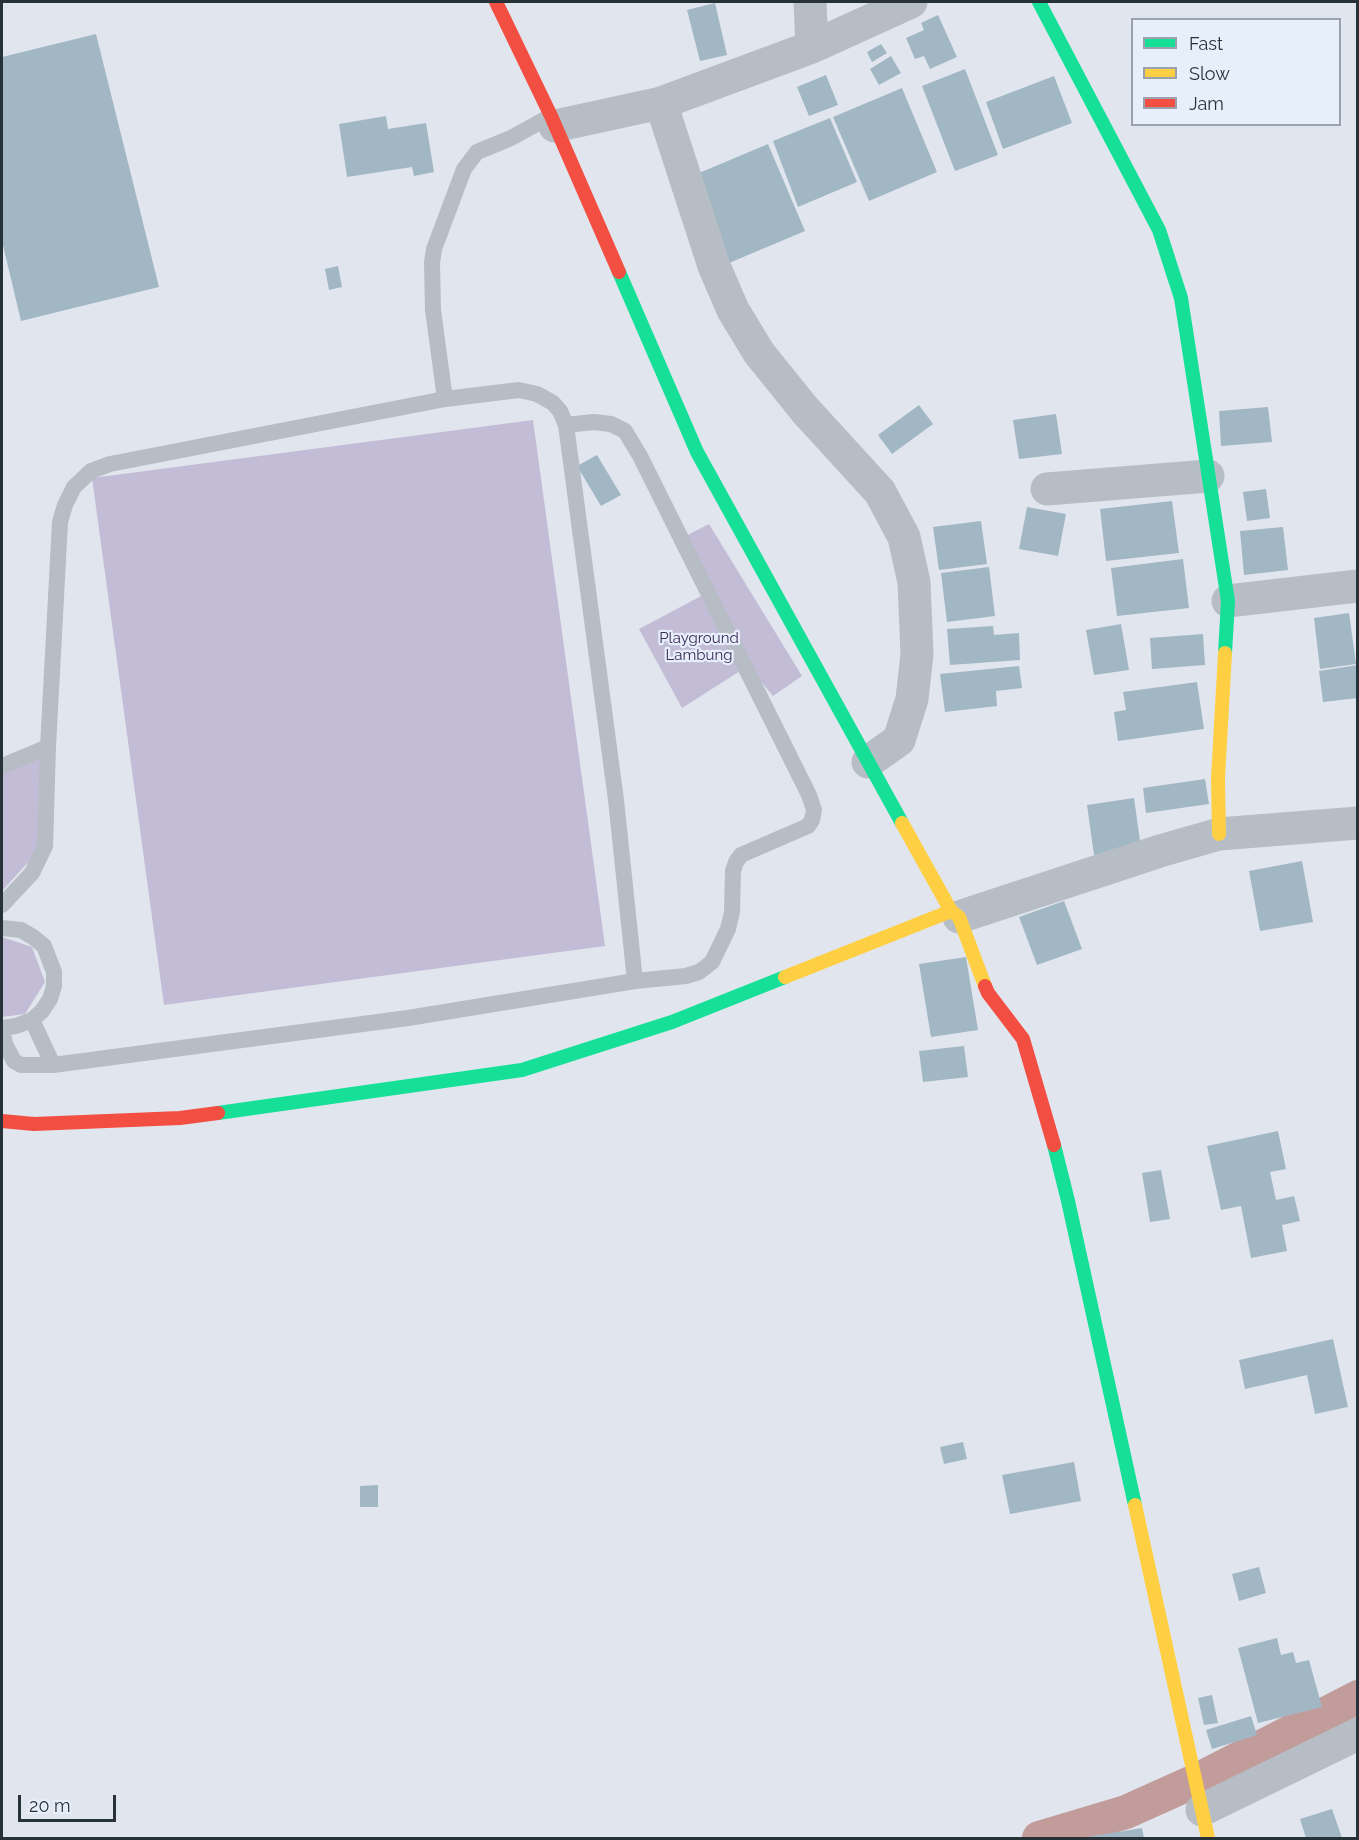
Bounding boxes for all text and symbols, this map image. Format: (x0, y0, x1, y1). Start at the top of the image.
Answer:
legend (1131, 18, 1341, 126)
text: Fast (1189, 33, 1223, 54)
text: Slow (1189, 63, 1230, 84)
text: Jam (1189, 93, 1224, 114)
park label: Playground Lambung (659, 629, 739, 664)
scale bar (21, 1783, 118, 1821)
text: 20 m (29, 1795, 71, 1816)

